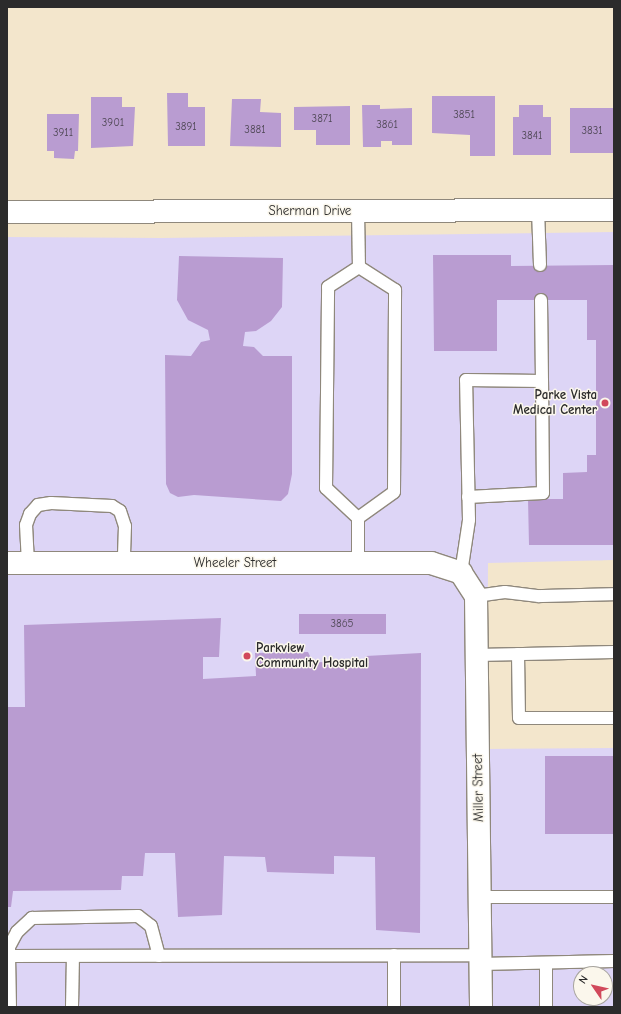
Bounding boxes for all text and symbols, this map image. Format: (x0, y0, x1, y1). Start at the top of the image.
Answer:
house number: 3851 (453, 108, 475, 122)
house number: 3871 (312, 112, 332, 126)
house number: 3901 (102, 116, 124, 130)
house number: 3861 (376, 118, 398, 132)
house number: 3891 (175, 120, 197, 134)
house number: 3881 (244, 123, 266, 137)
house number: 3831 (581, 124, 603, 138)
house number: 3911 (53, 126, 73, 140)
house number: 3841 (522, 129, 542, 143)
street label: Sherman Drive (269, 203, 351, 219)
place label: Parke Vista Medical Center (513, 388, 597, 419)
marker: Parke Vista Medical Center (600, 398, 610, 408)
street label: Wheeler Street (194, 555, 276, 571)
house number: 3865 (330, 617, 354, 631)
place label: Parkview Community Hospital (256, 641, 368, 672)
marker: Parkview Community Hospital (241, 650, 253, 662)
street label: Miller Street (471, 754, 487, 822)
north arrow (573, 966, 613, 1006)
text: N (576, 973, 591, 986)

